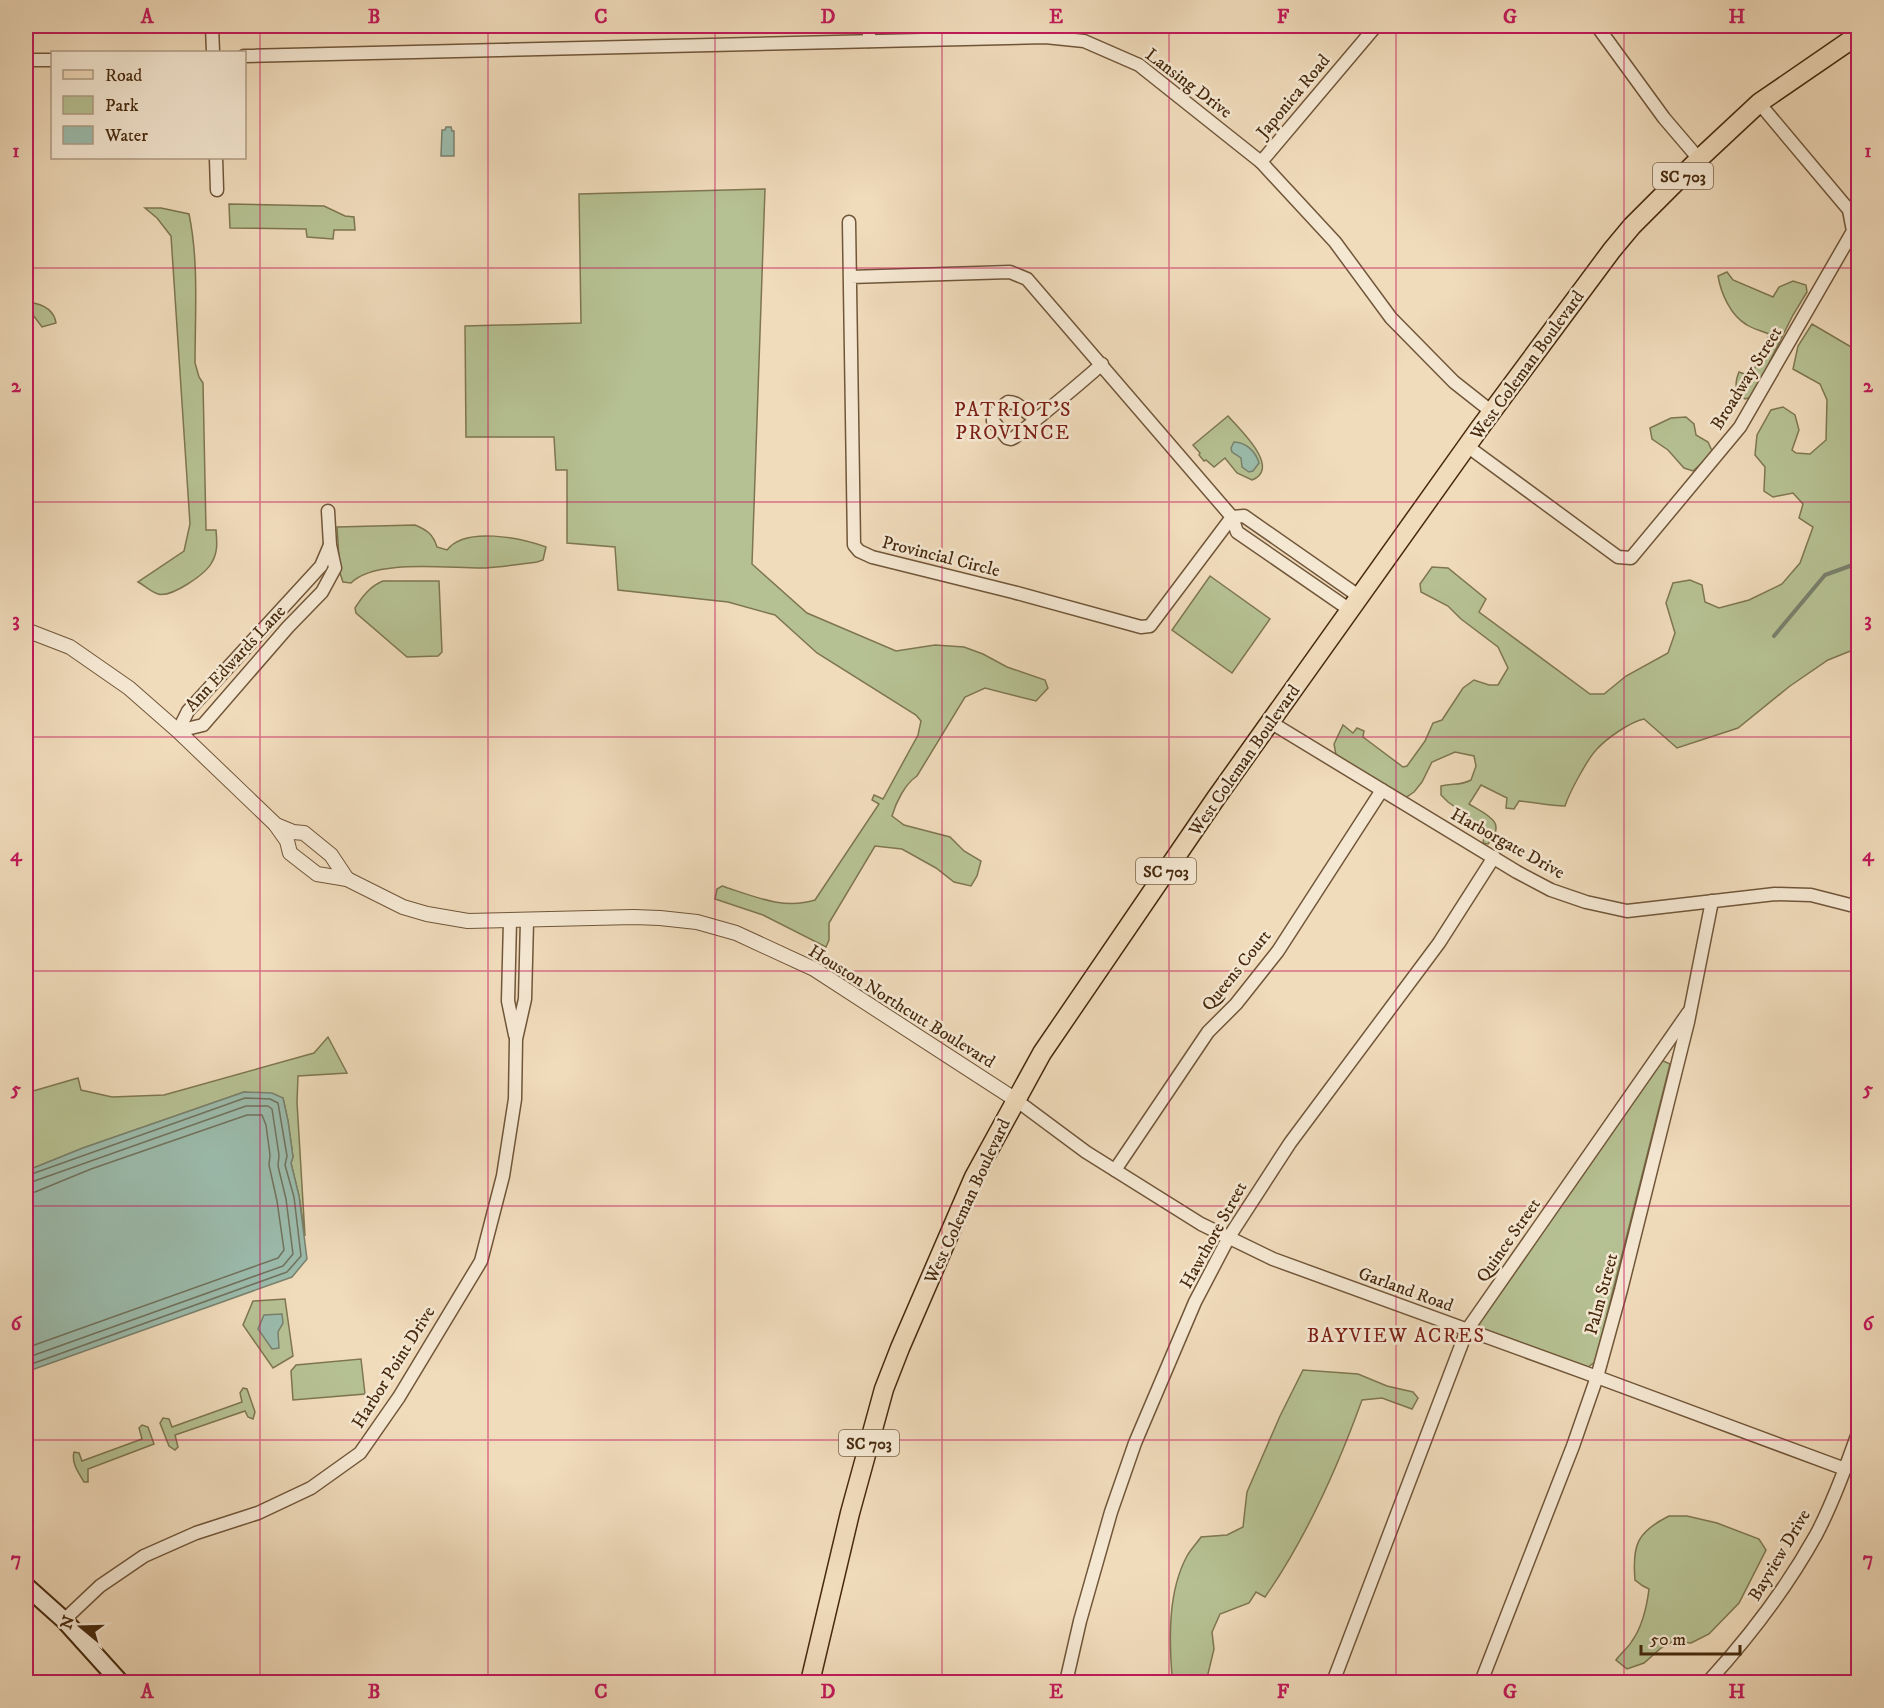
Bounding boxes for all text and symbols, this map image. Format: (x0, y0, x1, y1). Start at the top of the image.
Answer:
text: A (140, 5, 155, 30)
text: B (368, 5, 380, 30)
text: C (594, 5, 608, 30)
text: D (821, 5, 836, 30)
text: E (1049, 5, 1063, 30)
text: F (1277, 5, 1290, 30)
text: G (1503, 5, 1517, 30)
text: H (1729, 5, 1746, 30)
street label: Lansing Drive (1141, 44, 1236, 124)
street label: Japonica Road (1251, 50, 1335, 145)
legend (51, 51, 246, 159)
text: Road (105, 65, 142, 87)
text: Park (105, 95, 139, 117)
text: Water (104, 125, 148, 147)
text: 1 (12, 139, 20, 164)
text: 1 (1864, 139, 1872, 164)
road number: SC 703 (1653, 163, 1713, 189)
street label: West Coleman Boulevard (1466, 287, 1589, 445)
street label: Broadway Street (1706, 323, 1787, 434)
text: 2 (11, 374, 22, 399)
text: 2 (1863, 374, 1874, 399)
district label: PATRIOT'S PROVINCE (954, 398, 1072, 446)
street label: Provincial Circle (879, 532, 1002, 582)
street label: Ann Edwards Lane (181, 601, 291, 717)
text: 3 (12, 608, 20, 633)
text: 3 (1864, 608, 1872, 633)
street label: West Coleman Boulevard (1184, 681, 1305, 841)
street label: Harborgate Drive (1447, 804, 1568, 884)
text: 4 (10, 843, 23, 868)
text: 4 (1862, 843, 1875, 868)
road number: SC 703 (1136, 858, 1196, 884)
street label: Queens Court (1197, 925, 1276, 1016)
street label: Houston Northcutt Boulevard (804, 940, 999, 1073)
text: 5 (10, 1077, 21, 1102)
text: 5 (1862, 1077, 1873, 1102)
street label: West Coleman Boulevard (920, 1115, 1016, 1288)
street label: Hawthore Street (1176, 1178, 1252, 1293)
street label: Quince Street (1472, 1194, 1546, 1287)
street label: Palm Street (1581, 1251, 1623, 1337)
street label: Garland Road (1355, 1263, 1456, 1317)
street label: Harbor Point Drive (348, 1302, 440, 1433)
text: 6 (11, 1312, 23, 1337)
text: 6 (1863, 1312, 1875, 1337)
district label: BAYVIEW ACRES (1307, 1324, 1485, 1349)
road number: SC 703 (839, 1430, 899, 1456)
street label: Bayview Drive (1744, 1506, 1816, 1605)
text: 7 (11, 1547, 21, 1572)
text: 7 (1863, 1547, 1873, 1572)
north arrow (51, 1597, 111, 1657)
text: N (56, 1613, 79, 1632)
scale bar (1641, 1618, 1740, 1656)
text: 50 m (1650, 1629, 1686, 1651)
text: A (140, 1680, 155, 1705)
text: B (368, 1680, 380, 1705)
text: C (594, 1680, 608, 1705)
text: D (821, 1680, 836, 1705)
text: E (1049, 1680, 1063, 1705)
text: F (1277, 1680, 1290, 1705)
text: G (1503, 1680, 1517, 1705)
text: H (1729, 1680, 1746, 1705)

